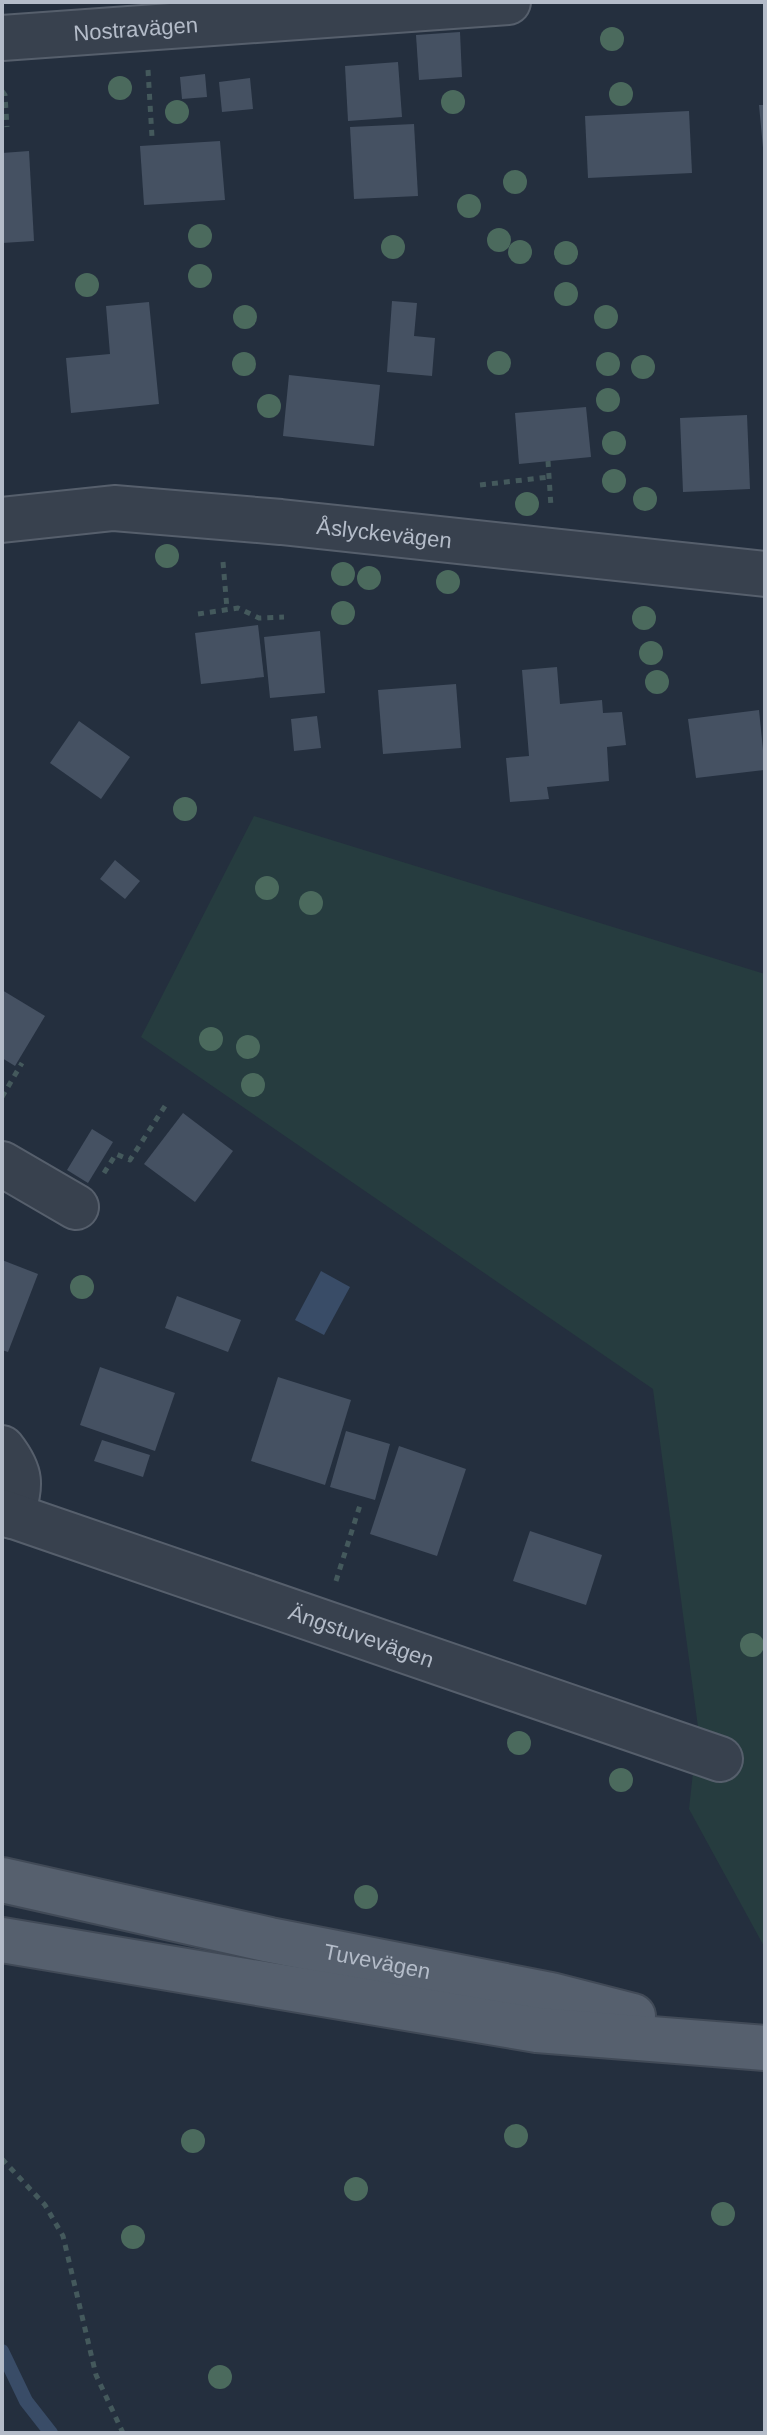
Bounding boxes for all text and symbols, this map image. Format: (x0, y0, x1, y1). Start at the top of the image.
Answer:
street label: Nostravägen (73, 12, 199, 45)
street label: Åslyckevägen (315, 513, 453, 553)
street label: Ängstuvevägen (285, 1599, 437, 1672)
street label: Tuvevägen (322, 1938, 433, 1984)

